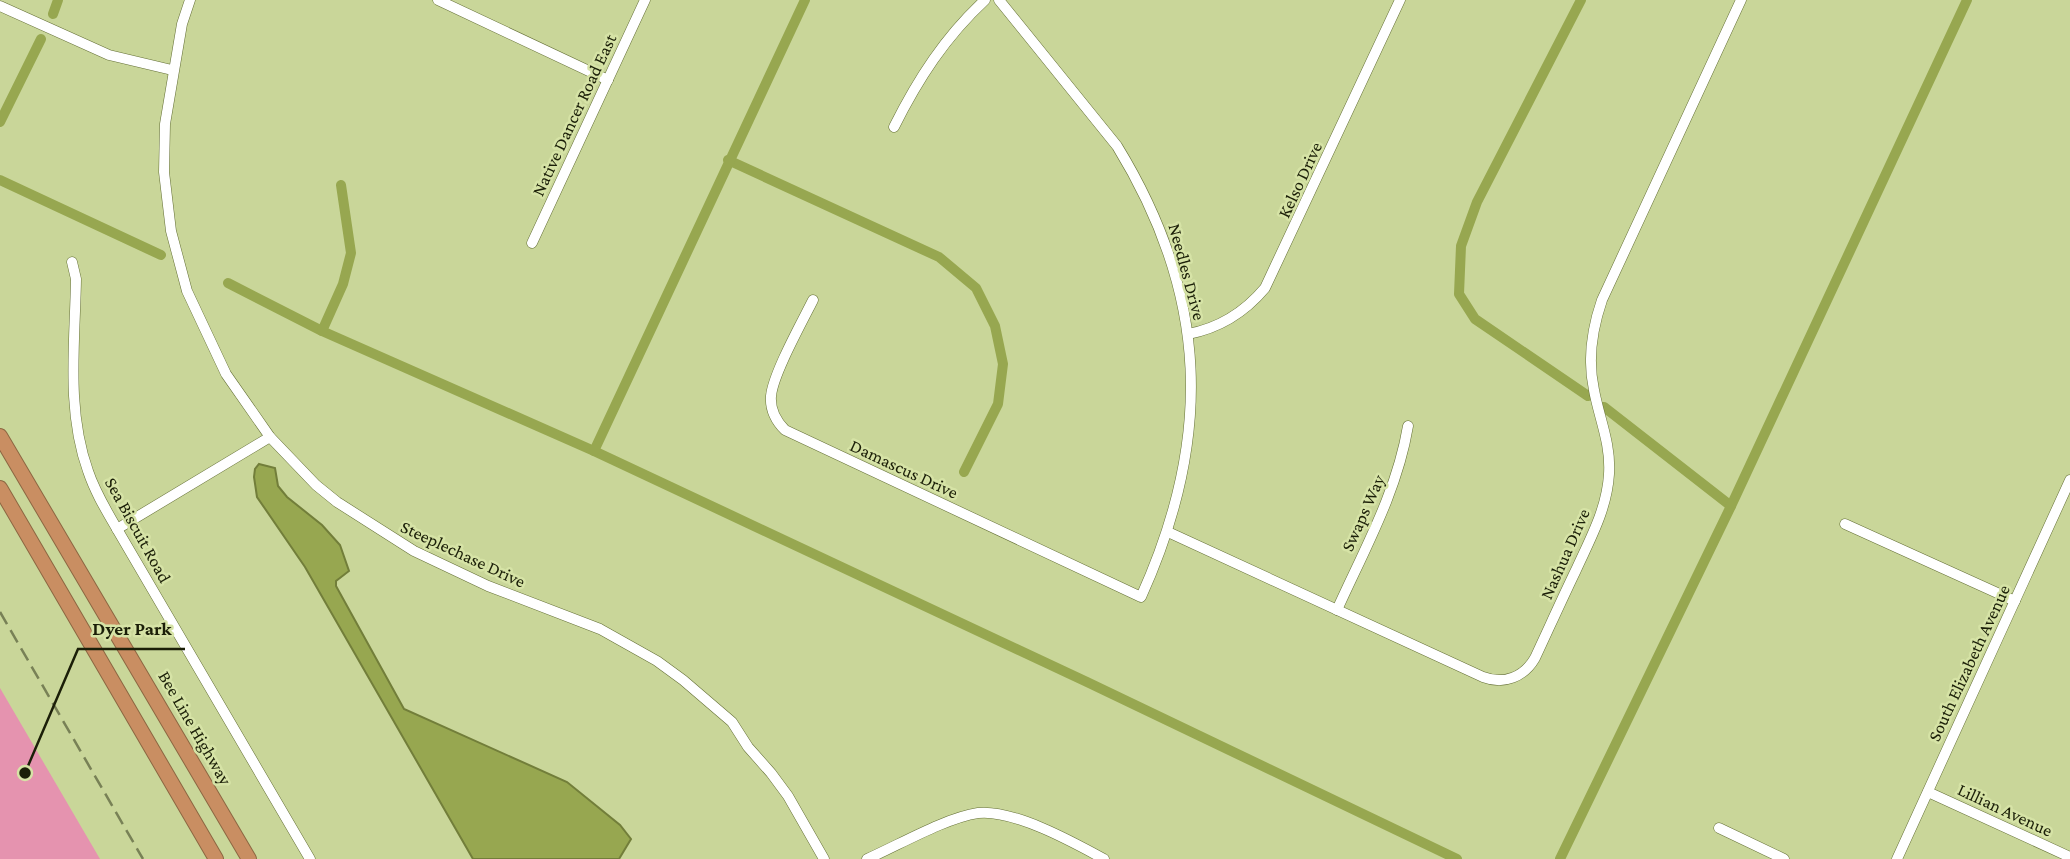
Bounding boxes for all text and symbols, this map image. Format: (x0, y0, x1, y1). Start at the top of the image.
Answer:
street label: Native Dancer Road East (528, 30, 621, 199)
street label: Kelso Drive (1274, 139, 1326, 221)
street label: Needles Drive (1164, 221, 1210, 323)
street label: Damascus Drive (847, 435, 961, 503)
street label: Swaps Way (1337, 471, 1389, 554)
street label: Sea Biscuit Road (101, 474, 175, 587)
street label: Nashua Drive (1536, 505, 1594, 602)
street label: Steeplechase Drive (398, 516, 528, 592)
street label: South Elizabeth Avenue (1924, 582, 2014, 744)
callout: Dyer Park (78, 609, 185, 649)
text: Dyer Park (92, 618, 172, 639)
street label: Bee Line Highway (154, 667, 236, 789)
street label: Lillian Avenue (1954, 779, 2056, 841)

